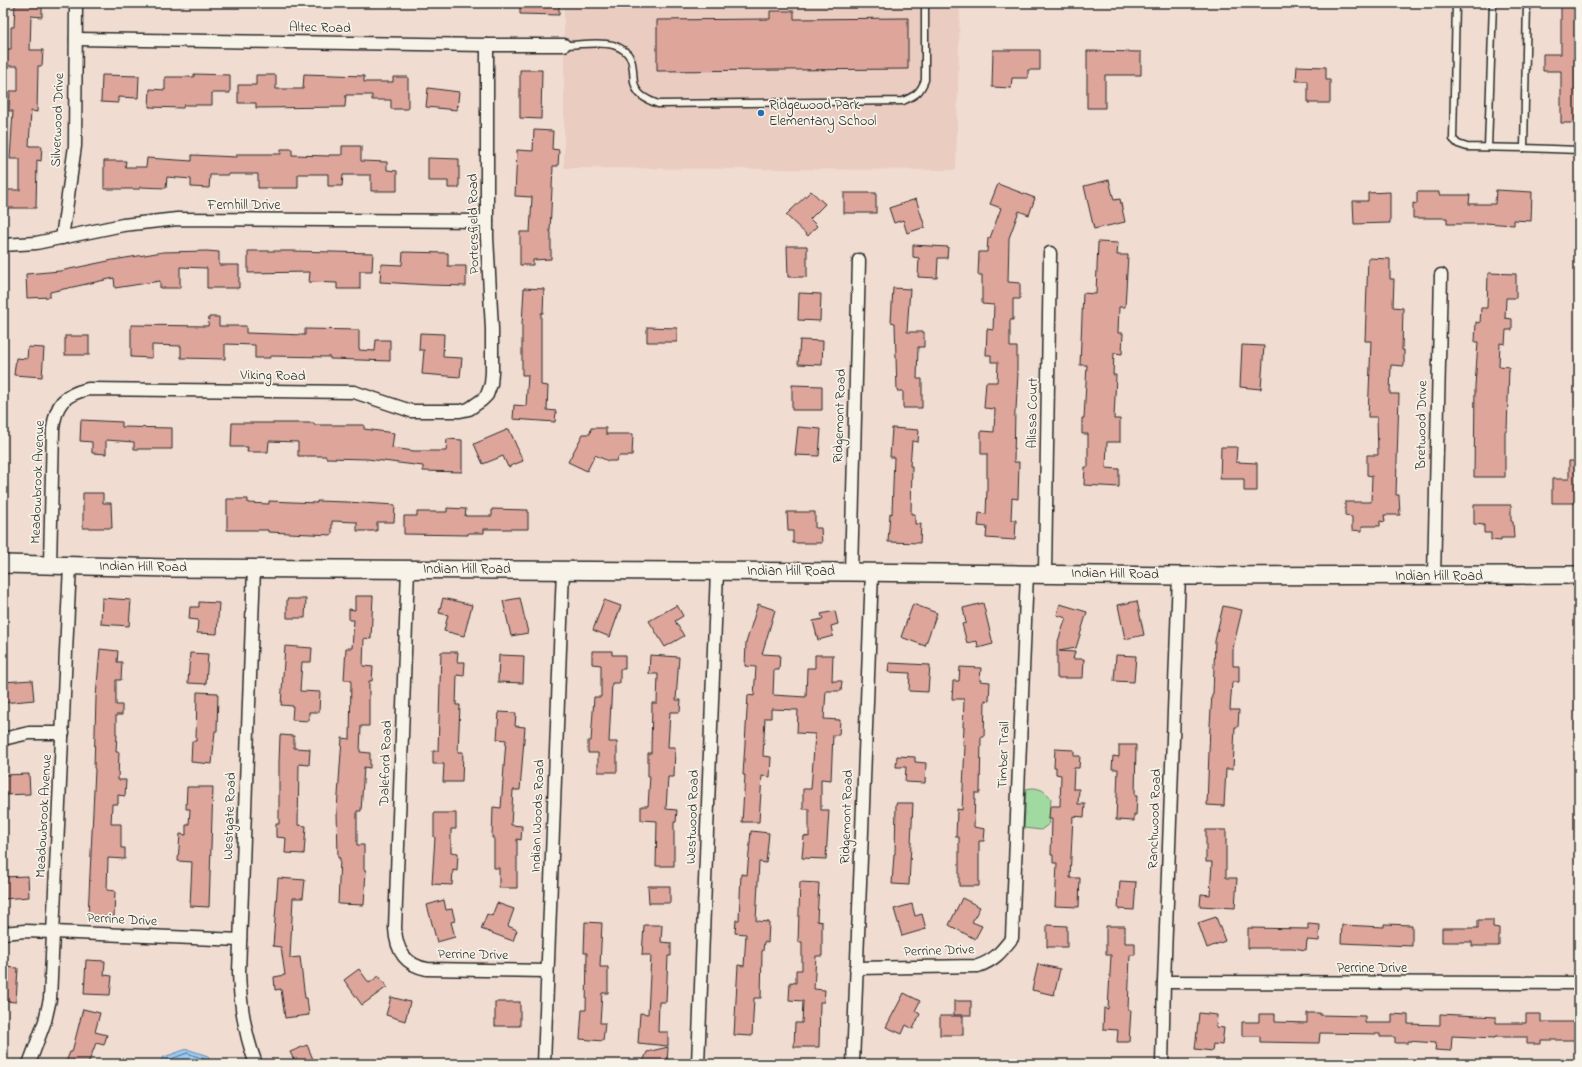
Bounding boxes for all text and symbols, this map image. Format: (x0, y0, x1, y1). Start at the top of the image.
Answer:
street label: Altec Road (289, 17, 351, 39)
street label: Silverwood Drive (46, 72, 70, 168)
place label: Ridgewood Park Elementary School (769, 95, 876, 133)
marker: Ridgewood Park Elementary School (756, 108, 766, 118)
street label: Portersfield Road (463, 173, 485, 275)
street label: Fernhill Drive (206, 195, 281, 216)
street label: Viking Road (239, 365, 306, 388)
street label: Ridgemont Road (828, 368, 853, 464)
street label: Alissa Court (1022, 377, 1044, 449)
street label: Bretwood Drive (1411, 380, 1433, 471)
street label: Meadowbrook Avenue (25, 419, 51, 544)
street label: Indian Hill Road (99, 556, 187, 578)
street label: Indian Hill Road (423, 559, 511, 580)
street label: Indian Hill Road (747, 561, 835, 582)
street label: Indian Hill Road (1071, 563, 1159, 585)
street label: Indian Hill Road (1395, 566, 1483, 587)
street label: Daleford Road (374, 720, 398, 807)
street label: Timber Trail (992, 721, 1016, 789)
street label: Meadowbrook Avenue (30, 753, 58, 878)
street label: Indian Woods Road (526, 759, 550, 873)
street label: Ranchwood Road (1143, 768, 1167, 870)
street label: Westwood Road (681, 769, 705, 865)
street label: Ridgemont Road (835, 769, 860, 865)
street label: Westgate Road (218, 772, 243, 860)
street label: Perrine Drive (86, 908, 159, 932)
street label: Perrine Drive (903, 939, 975, 963)
street label: Perrine Drive (437, 944, 509, 966)
street label: Perrine Drive (1337, 958, 1408, 979)

